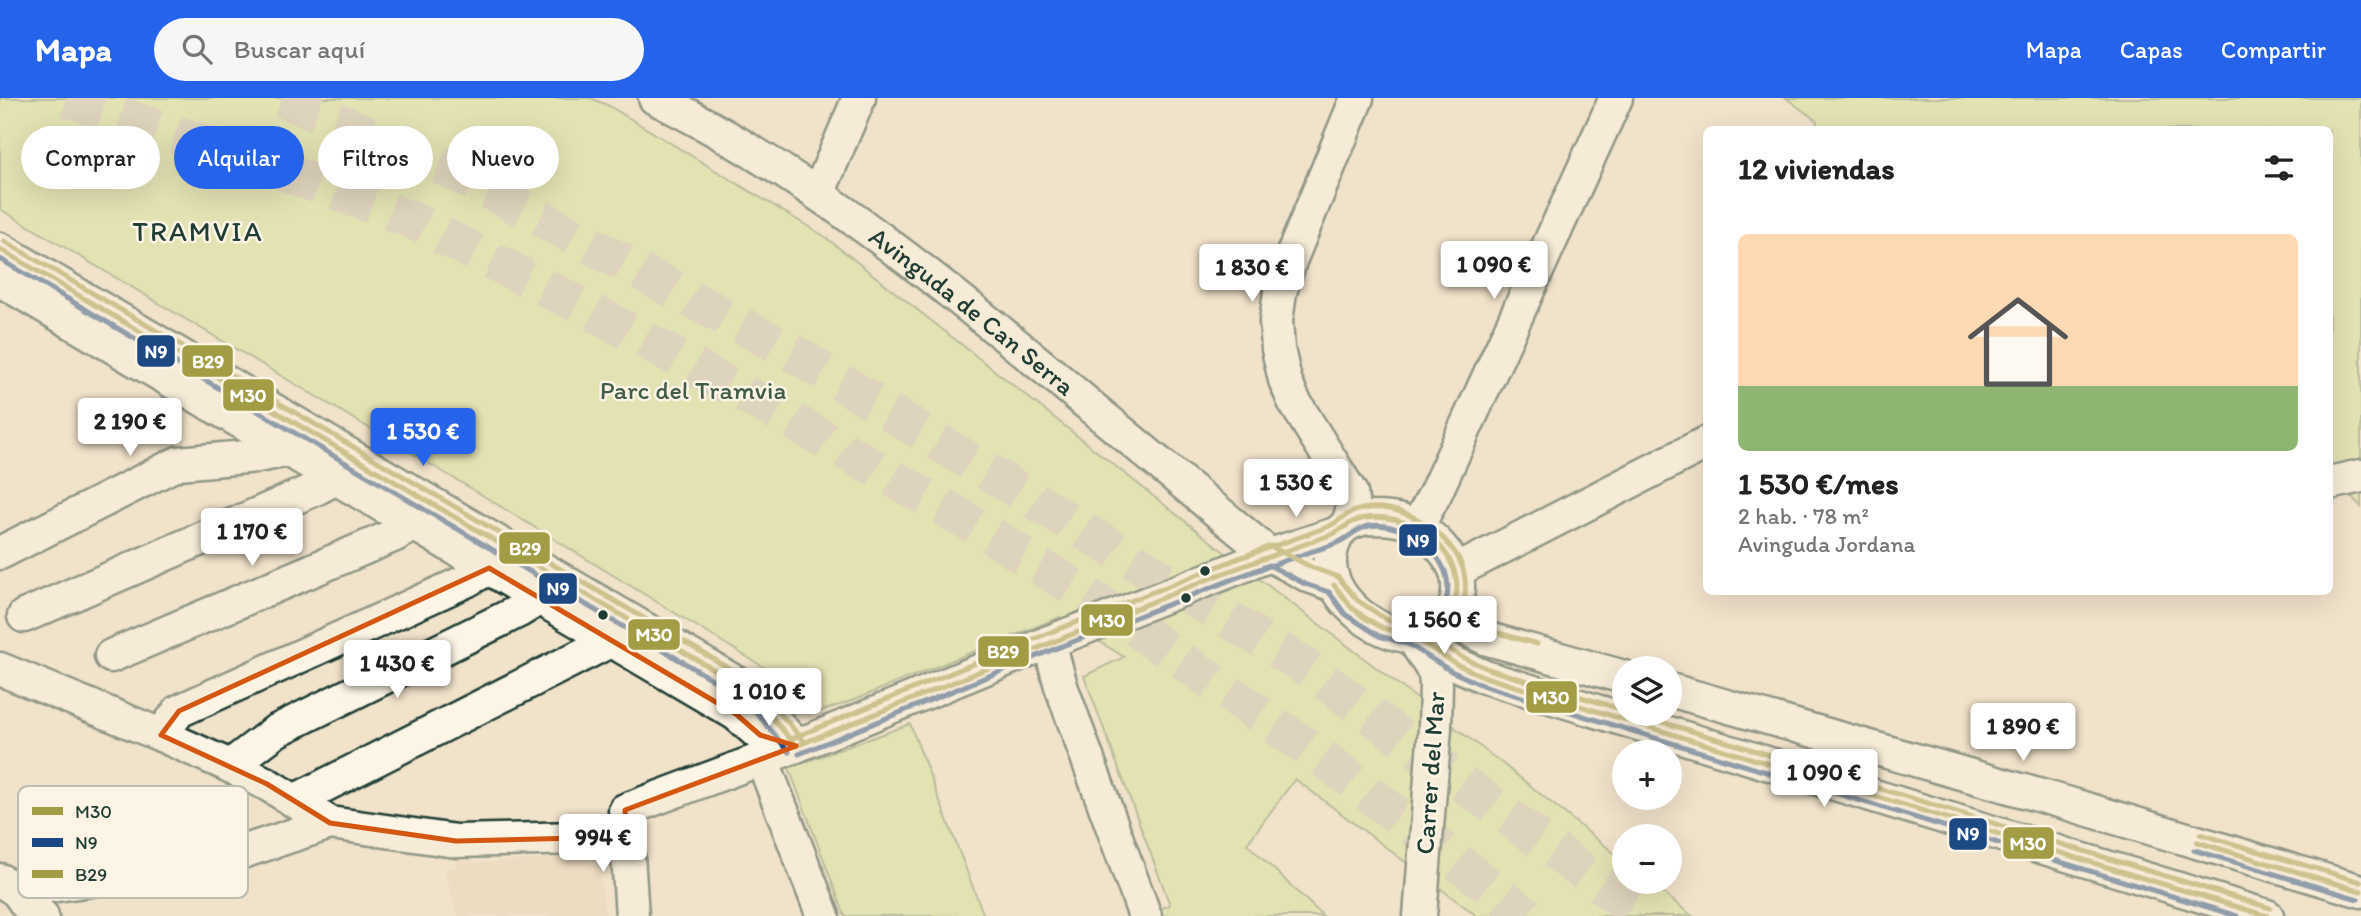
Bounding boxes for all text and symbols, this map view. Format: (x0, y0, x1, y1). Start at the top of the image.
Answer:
search box (154, 18, 644, 81)
text: Mapa (35, 30, 112, 69)
icon: search (178, 30, 216, 68)
text: Buscar aquí (234, 33, 365, 65)
text: Mapa (2026, 35, 2082, 64)
text: Capas (2120, 35, 2183, 64)
text: Compartir (2221, 35, 2326, 64)
chip: Comprar (21, 126, 160, 189)
chip: Alquilar (174, 126, 304, 189)
chip: Filtros (318, 126, 433, 189)
chip: Nuevo (447, 126, 559, 189)
icon: filters (2260, 149, 2298, 187)
text: 12 viviendas (1738, 150, 1895, 187)
district label: TRAMVIA (132, 214, 264, 248)
street label: Avinguda de Can Serra (863, 220, 1082, 403)
pin: 1 090 € (1429, 242, 1559, 301)
pin: 1 830 € (1187, 244, 1317, 304)
text: 1 090 € (1457, 250, 1531, 278)
text: 1 830 € (1215, 253, 1289, 281)
icon: home (1955, 279, 2081, 405)
line badge: N9 (136, 334, 176, 368)
text: N9 (145, 340, 167, 363)
line badge: B29 (181, 344, 234, 378)
text: B29 (192, 350, 224, 373)
park label: Parc del Tramvia (600, 374, 786, 406)
line badge: M30 (222, 378, 275, 412)
text: M30 (230, 384, 267, 407)
pin: 2 190 € (65, 398, 195, 458)
text: 2 190 € (94, 407, 166, 435)
pin: 1 530 € (358, 408, 488, 468)
text: 1 530 € (387, 417, 459, 445)
pin: 1 530 € (1231, 460, 1361, 519)
text: 1 530 €/mes (1738, 465, 1899, 502)
text: 1 530 € (1260, 468, 1332, 496)
text: 2 hab. · 78 m² (1738, 502, 1869, 530)
pin: 1 170 € (187, 508, 317, 568)
text: 1 170 € (217, 517, 287, 545)
line badge: N9 (1398, 523, 1438, 557)
text: N9 (1407, 529, 1429, 552)
text: Avinguda Jordana (1738, 530, 1915, 558)
line badge: B29 (498, 531, 551, 565)
text: B29 (509, 537, 541, 560)
unlabelled marker (1198, 564, 1212, 578)
line badge: N9 (538, 572, 578, 605)
text: N9 (547, 577, 569, 600)
unlabelled marker (1179, 591, 1193, 605)
pin: 1 560 € (1379, 596, 1509, 656)
line badge: M30 (1080, 603, 1134, 637)
text: 1 560 € (1408, 605, 1480, 633)
unlabelled marker (596, 608, 610, 622)
text: M30 (1089, 609, 1126, 632)
line badge: M30 (627, 618, 681, 651)
text: M30 (636, 623, 673, 646)
line badge: B29 (977, 635, 1030, 668)
pin: 1 430 € (332, 640, 462, 700)
text: B29 (987, 640, 1019, 663)
text: 1 430 € (360, 649, 434, 677)
map controls (1612, 656, 1682, 894)
button: layers (1612, 656, 1682, 726)
pin: 1 010 € (704, 668, 834, 728)
text: 1 010 € (732, 677, 806, 705)
line badge: M30 (1525, 680, 1578, 714)
text: M30 (1533, 686, 1570, 709)
street label: Carrer del Mar (1408, 690, 1452, 856)
pin: 1 890 € (1958, 704, 2088, 763)
text: 1 890 € (1987, 712, 2059, 740)
button: + (1612, 740, 1682, 810)
pin: 1 090 € (1759, 750, 1889, 809)
text: 1 090 € (1787, 758, 1861, 786)
legend (18, 786, 248, 898)
text: M30 (75, 800, 112, 823)
pin: 994 € (554, 814, 652, 874)
line badge: N9 (1948, 817, 1988, 851)
text: N9 (1957, 822, 1979, 845)
text: 994 € (575, 823, 631, 851)
button: − (1612, 824, 1682, 894)
line badge: M30 (2002, 826, 2055, 860)
text: N9 (75, 831, 98, 854)
text: M30 (2010, 832, 2047, 855)
text: B29 (75, 863, 107, 886)

